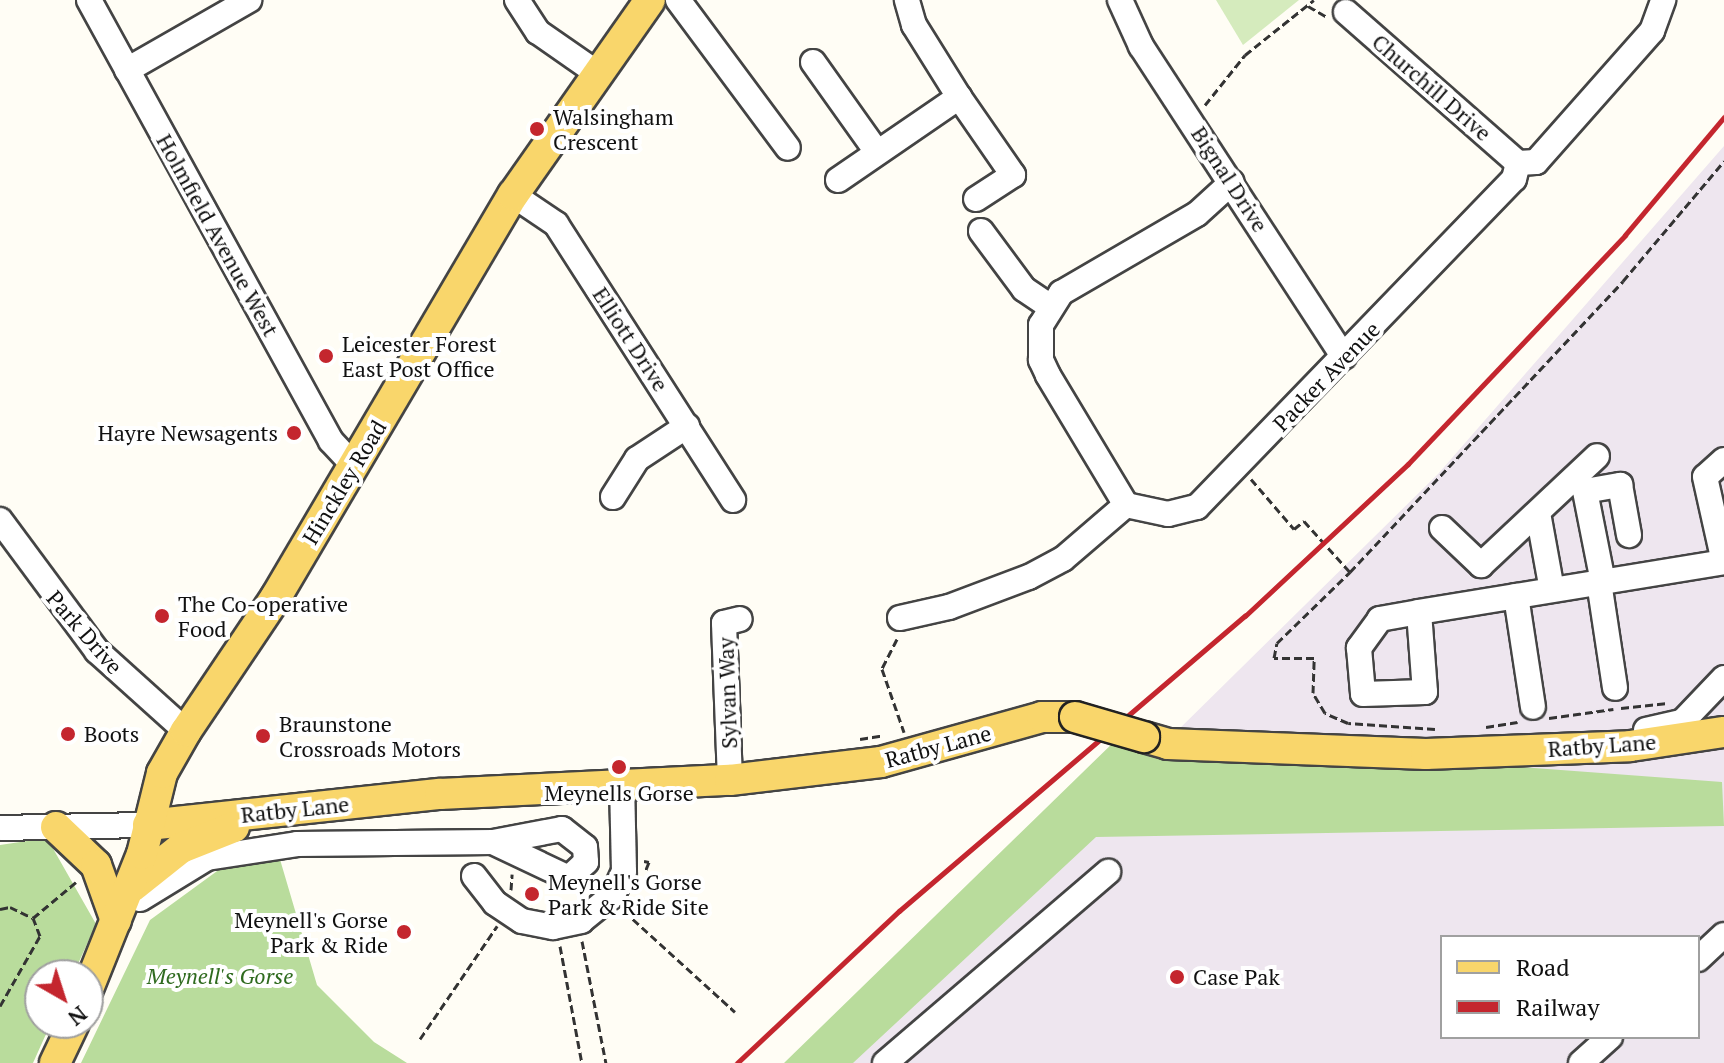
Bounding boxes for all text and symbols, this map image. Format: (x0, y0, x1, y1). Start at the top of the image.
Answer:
street label: Churchill Drive (1367, 28, 1497, 146)
place label: Walsingham Crescent (553, 103, 674, 154)
marker: Walsingham Crescent (528, 120, 546, 138)
street label: Bignal Drive (1186, 121, 1274, 237)
street label: Holmfield Avenue West (151, 129, 285, 341)
street label: Elliott Drive (588, 282, 674, 396)
street label: Packer Avenue (1267, 316, 1385, 436)
place label: Leicester Forest East Post Office (342, 330, 497, 382)
marker: Leicester Forest East Post Office (317, 347, 335, 365)
street label: Hinckley Road (297, 415, 391, 549)
place label: Hayre Newsagents (98, 420, 278, 446)
marker: Hayre Newsagents (285, 424, 303, 442)
street label: Park Drive (42, 585, 128, 679)
place label: The Co-operative Food (178, 590, 348, 642)
marker: The Co-operative Food (153, 607, 171, 625)
street label: Sylvan Way (712, 637, 742, 749)
place label: Braunstone Crossroads Motors (279, 710, 461, 762)
street label: Ratby Lane (882, 719, 994, 773)
place label: Boots (84, 721, 139, 747)
marker: Boots (59, 725, 77, 743)
marker: Braunstone Crossroads Motors (254, 727, 272, 745)
street label: Ratby Lane (1547, 728, 1657, 762)
marker: Meynells Gorse (610, 758, 628, 776)
place label: Meynells Gorse (544, 780, 694, 806)
street label: Ratby Lane (240, 790, 350, 828)
place label: Meynell's Gorse Park & Ride Site (548, 868, 709, 920)
marker: Meynell's Gorse Park & Ride Site (523, 885, 541, 903)
place label: Meynell's Gorse Park & Ride (234, 906, 388, 958)
marker: Meynell's Gorse Park & Ride (395, 923, 413, 941)
legend (1440, 935, 1700, 1039)
text: Road (1516, 951, 1570, 983)
north arrow (24, 959, 104, 1039)
park label: Meynell's Gorse (147, 963, 293, 989)
place label: Case Pak (1193, 964, 1280, 990)
marker: Case Pak (1168, 968, 1186, 986)
text: Railway (1516, 991, 1600, 1023)
text: N (63, 1000, 94, 1033)

